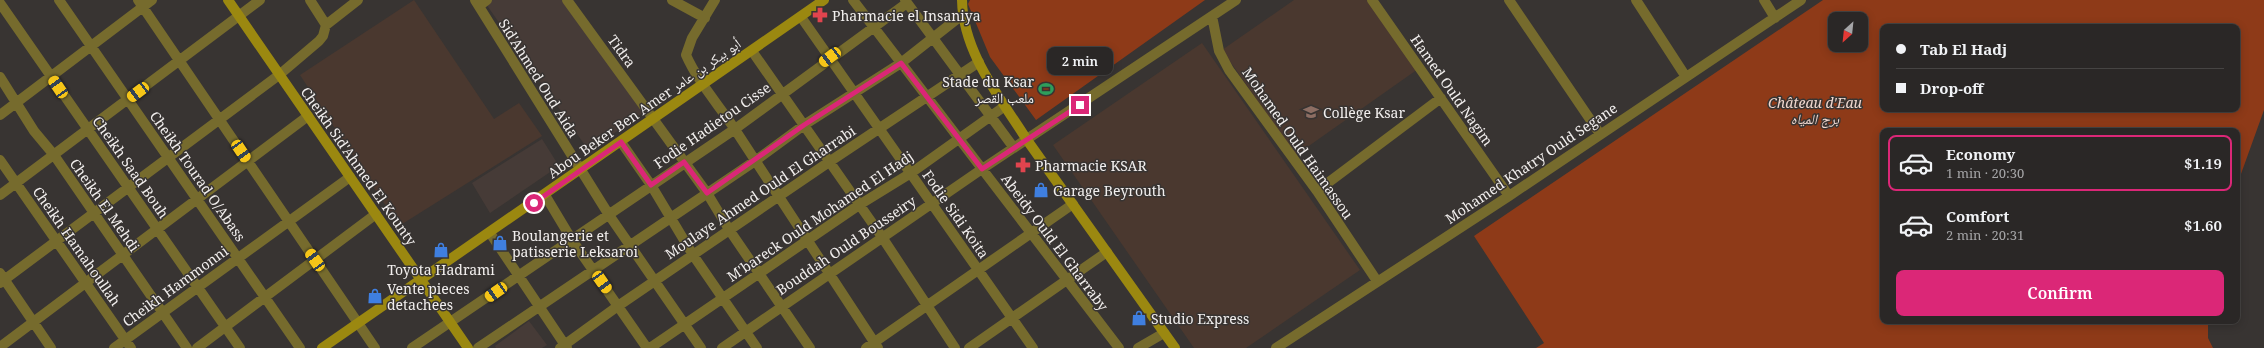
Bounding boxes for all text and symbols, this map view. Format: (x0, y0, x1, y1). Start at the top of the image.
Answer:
pharmacy icon: Pharmacie el Insaniya (811, 6, 829, 24)
place label: Pharmacie el Insaniya (832, 6, 981, 25)
north arrow (1828, 12, 1868, 52)
map controls (1828, 12, 1868, 52)
street label: Sid'Ahmed Oud Aida (495, 15, 583, 141)
street label: Tidra (604, 31, 640, 71)
street label: Hamed Ould Nagim (1406, 31, 1498, 149)
street label: Abou Beker Ben Amer أبو بيكر بن عامر (544, 34, 744, 182)
text: Tab El Hadj (1920, 39, 2007, 59)
car (817, 45, 843, 69)
callout: 2 min (1047, 47, 1113, 75)
text: 2 min (1062, 52, 1098, 70)
street label: Mohamed Ould Haimassou (1238, 63, 1358, 223)
place label: Stade du Ksar ملعب القصر (942, 72, 1034, 107)
car (46, 74, 70, 100)
street label: Fodie Hadietou Cisse (650, 78, 774, 172)
text: Drop-off (1920, 78, 1984, 98)
car (125, 80, 151, 104)
sports icon: Stade du Ksar ملعب القصر (1037, 80, 1055, 98)
street label: Cheikh Sid'Ahmed El Kounty (297, 83, 421, 249)
park label: Château d'Eau برج المياه (1768, 93, 1863, 129)
route end (1071, 96, 1089, 114)
street label: Mohamed Khatry Ould Segane (1441, 98, 1621, 228)
school or university icon: Collège Ksar (1302, 103, 1320, 121)
place label: Collège Ksar (1323, 103, 1406, 122)
street label: Cheikh Tourad O/Abass (146, 107, 250, 245)
street label: Cheikh Saad Bouh (89, 112, 173, 222)
street label: Moulaye Ahmed Ould El Gharrabi (661, 121, 859, 263)
car (229, 138, 253, 164)
text: Economy (1946, 144, 2015, 164)
icon: car (1898, 145, 1934, 181)
street label: M'bareck Ould Mohamed El Hadj (723, 146, 917, 286)
text: $1.19 (2184, 153, 2222, 173)
street label: Cheikh El Mehdi (66, 155, 144, 256)
pharmacy icon: Pharmacie KSAR (1014, 156, 1032, 174)
place label: Pharmacie KSAR (1035, 156, 1147, 175)
text: 1 min · 20:30 (1946, 164, 2024, 182)
street label: Fodie Sidi Koita (918, 166, 994, 262)
street label: Abeidy Ould El Gharraby (997, 170, 1113, 314)
shop icon: Garage Beyrouth (1032, 181, 1050, 199)
place label: Garage Beyrouth (1053, 181, 1166, 200)
street label: Cheikh Hamahoullah (29, 183, 125, 310)
street label: Bouddah Ould Bousseiry (772, 191, 920, 299)
route start (525, 194, 543, 212)
text: Comfort (1946, 206, 2009, 226)
icon: car (1898, 207, 1934, 243)
text: $1.60 (2184, 215, 2222, 235)
place label: Boulangerie et patisserie Leksaroi (512, 226, 638, 261)
text: 2 min · 20:31 (1946, 226, 2024, 244)
shop icon: Boulangerie et patisserie Leksaroi (491, 234, 509, 252)
street label: Cheikh Hammonni (118, 241, 232, 331)
shop icon: Toyota Hadrami (432, 241, 450, 259)
car (303, 247, 327, 273)
place label: Toyota Hadrami (387, 260, 495, 279)
car (590, 269, 614, 295)
button: Confirm (1896, 270, 2224, 316)
place label: Vente pieces detachees (387, 279, 469, 314)
car (483, 280, 509, 304)
shop icon: Vente pieces detachees (366, 287, 384, 305)
shop icon: Studio Express (1130, 309, 1148, 327)
place label: Studio Express (1151, 309, 1249, 328)

